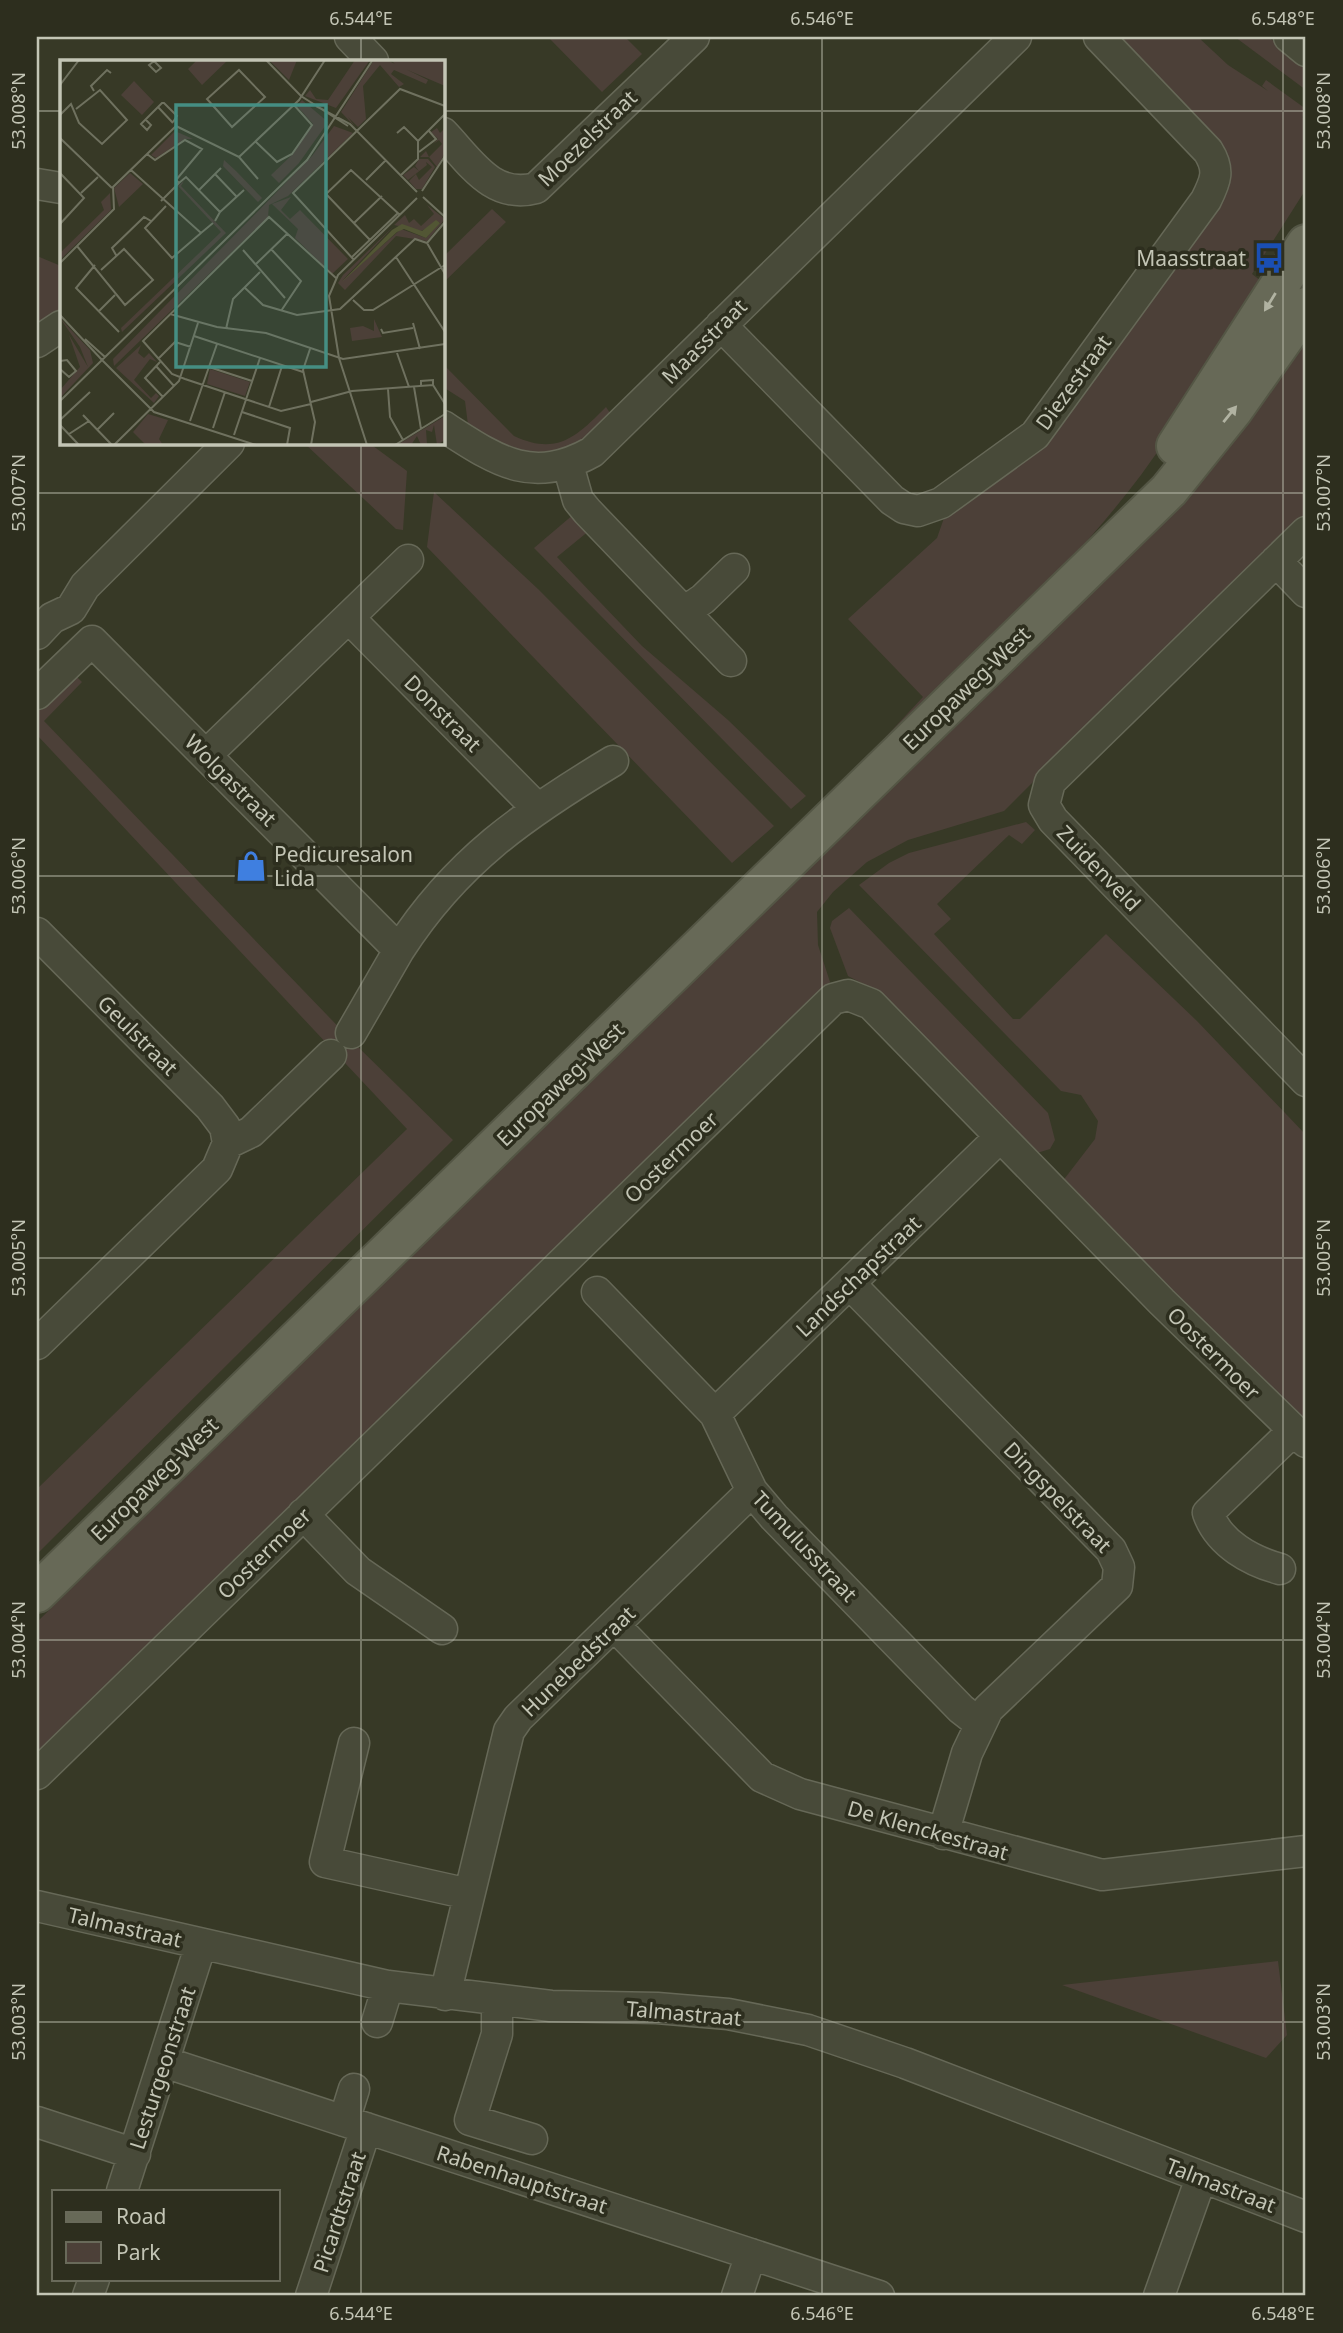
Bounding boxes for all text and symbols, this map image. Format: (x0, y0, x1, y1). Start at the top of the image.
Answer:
text: 6.544°E (329, 6, 393, 30)
text: 6.546°E (790, 6, 854, 30)
text: 6.548°E (1251, 6, 1315, 30)
inset map (60, 60, 444, 444)
text: 53.008°N (6, 72, 30, 150)
text: 53.008°N (1311, 72, 1335, 150)
street label: Moezelstraat (531, 83, 643, 192)
bus stop icon: Maasstraat (1252, 241, 1286, 275)
place label: Maasstraat (1136, 244, 1246, 272)
street label: Maasstraat (655, 292, 753, 390)
one-way arrow (1263, 292, 1276, 311)
street label: Diezestraat (1029, 328, 1117, 435)
one-way arrow (1222, 406, 1237, 424)
text: 53.007°N (6, 454, 30, 532)
text: 53.007°N (1311, 454, 1335, 532)
street label: Europaweg-West (896, 620, 1036, 756)
street label: Donstraat (398, 668, 488, 758)
street label: Wolgastraat (179, 728, 283, 832)
street label: Zuidenveld (1051, 819, 1147, 917)
text: 53.006°N (6, 837, 30, 915)
text: 53.006°N (1311, 837, 1335, 915)
place label: Pedicuresalon Lida (274, 840, 413, 892)
shop icon: Pedicuresalon Lida (234, 849, 268, 883)
street label: Geulstraat (92, 989, 184, 1081)
street label: Europaweg-West (490, 1016, 630, 1152)
street label: Oostermoer (618, 1105, 724, 1209)
street label: Landschapstraat (789, 1209, 927, 1343)
text: 53.005°N (6, 1219, 30, 1297)
text: 53.005°N (1311, 1219, 1335, 1297)
street label: Oostermoer (1162, 1301, 1267, 1406)
street label: Europaweg-West (84, 1411, 224, 1547)
street label: Dingspelstraat (998, 1436, 1118, 1559)
street label: Tumulusstraat (746, 1485, 864, 1608)
street label: Oostermoer (211, 1501, 317, 1605)
street label: Hunebedstraat (515, 1599, 641, 1723)
text: 53.004°N (6, 1601, 30, 1679)
text: 53.004°N (1311, 1601, 1335, 1679)
street label: De Klenckestraat (844, 1794, 1012, 1866)
street label: Talmastraat (66, 1900, 185, 1954)
text: 53.003°N (6, 1983, 30, 2061)
street label: Lesturgeonstraat (123, 1983, 202, 2153)
text: 53.003°N (1311, 1983, 1335, 2061)
street label: Talmastraat (625, 1994, 743, 2032)
street label: Rabenhauptstraat (433, 2138, 611, 2220)
street label: Picardtstraat (306, 2147, 372, 2276)
street label: Talmastraat (1162, 2151, 1280, 2219)
legend (52, 2190, 280, 2280)
text: Road (116, 2202, 166, 2230)
text: Park (116, 2238, 161, 2266)
text: 6.544°E (329, 2301, 393, 2325)
text: 6.546°E (790, 2301, 854, 2325)
text: 6.548°E (1251, 2301, 1315, 2325)

